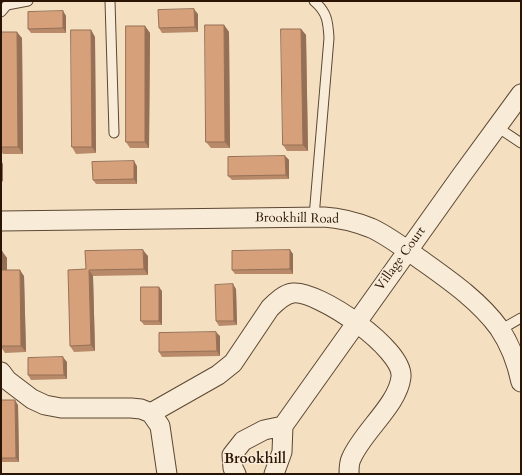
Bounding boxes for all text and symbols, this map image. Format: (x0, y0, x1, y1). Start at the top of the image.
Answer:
street label: Brookhill Road (255, 210, 339, 228)
street label: Village Court (373, 224, 429, 294)
district label: Brookhill (224, 452, 286, 468)

